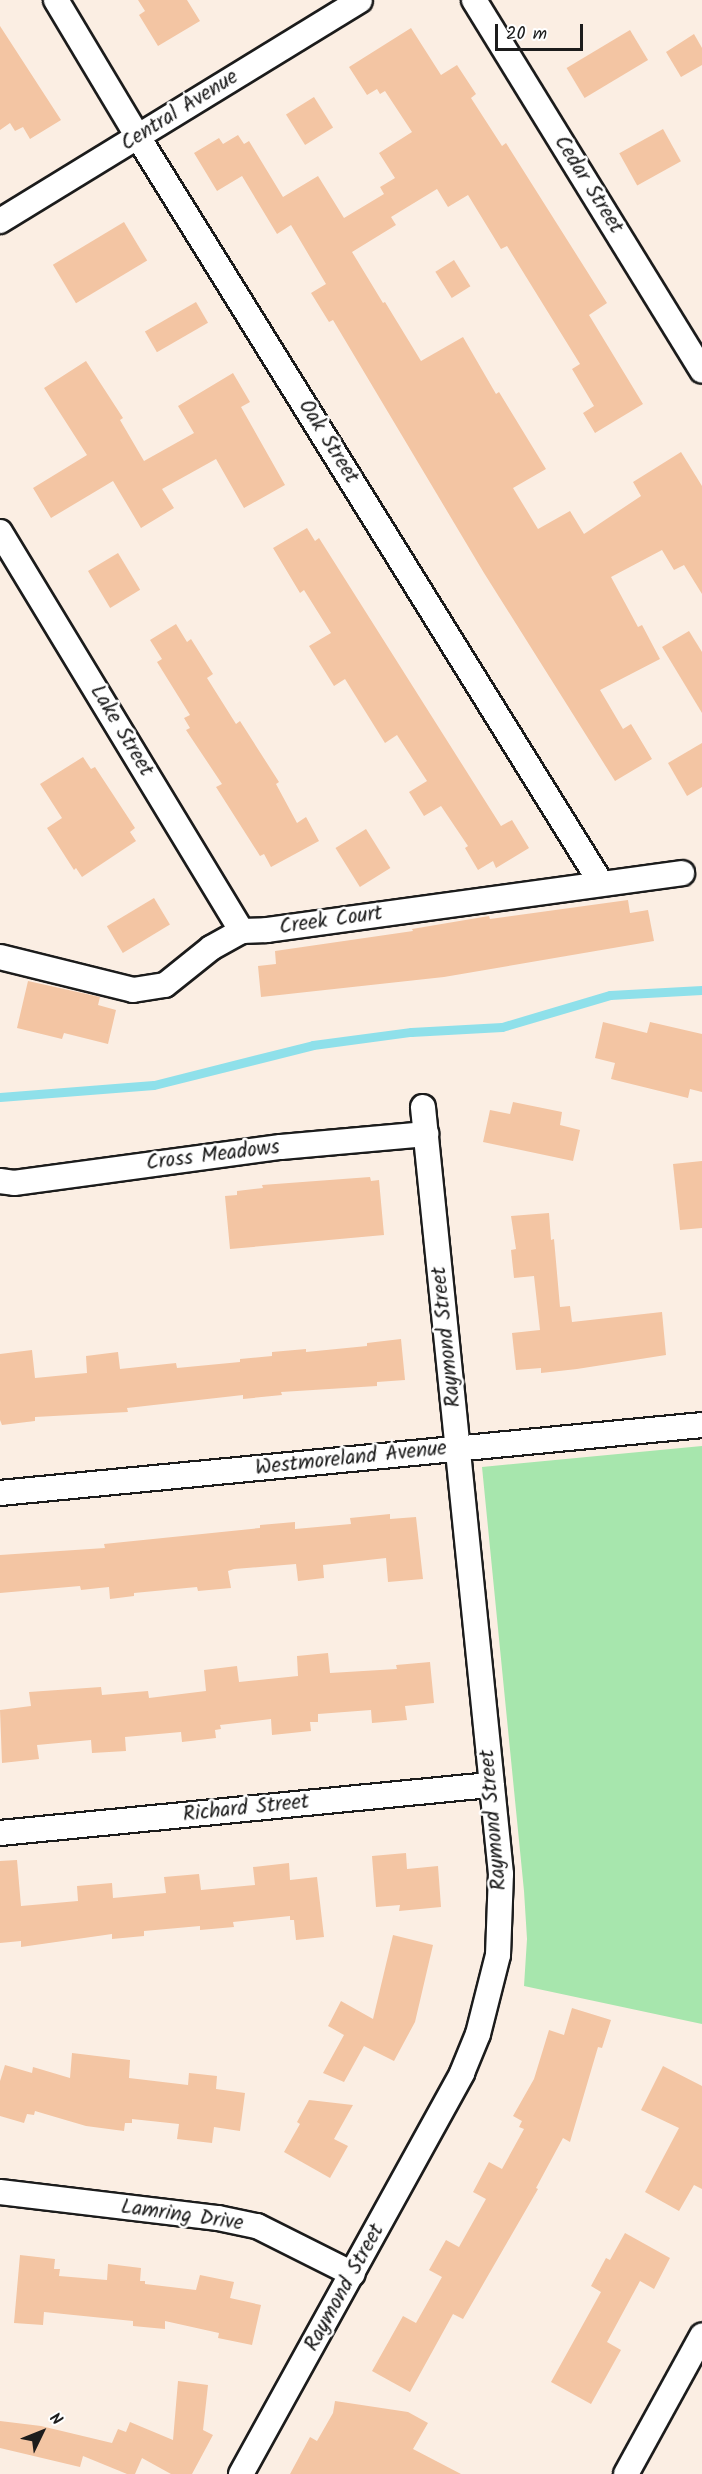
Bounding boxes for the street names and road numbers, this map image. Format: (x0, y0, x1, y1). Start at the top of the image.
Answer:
street label: Central Avenue (117, 65, 243, 157)
street label: Cedar Street (548, 131, 628, 239)
street label: Oak Street (292, 395, 364, 489)
street label: Lake Street (84, 681, 158, 781)
street label: Creek Court (278, 901, 384, 941)
street label: Cross Meadows (145, 1135, 281, 1177)
street label: Raymond Street (427, 1265, 467, 1409)
street label: Westmoreland Avenue (254, 1436, 448, 1482)
street label: Raymond Street (475, 1748, 513, 1892)
street label: Richard Street (182, 1790, 310, 1828)
street label: Lamring Drive (119, 2195, 245, 2237)
street label: Raymond Street (300, 2220, 390, 2356)

